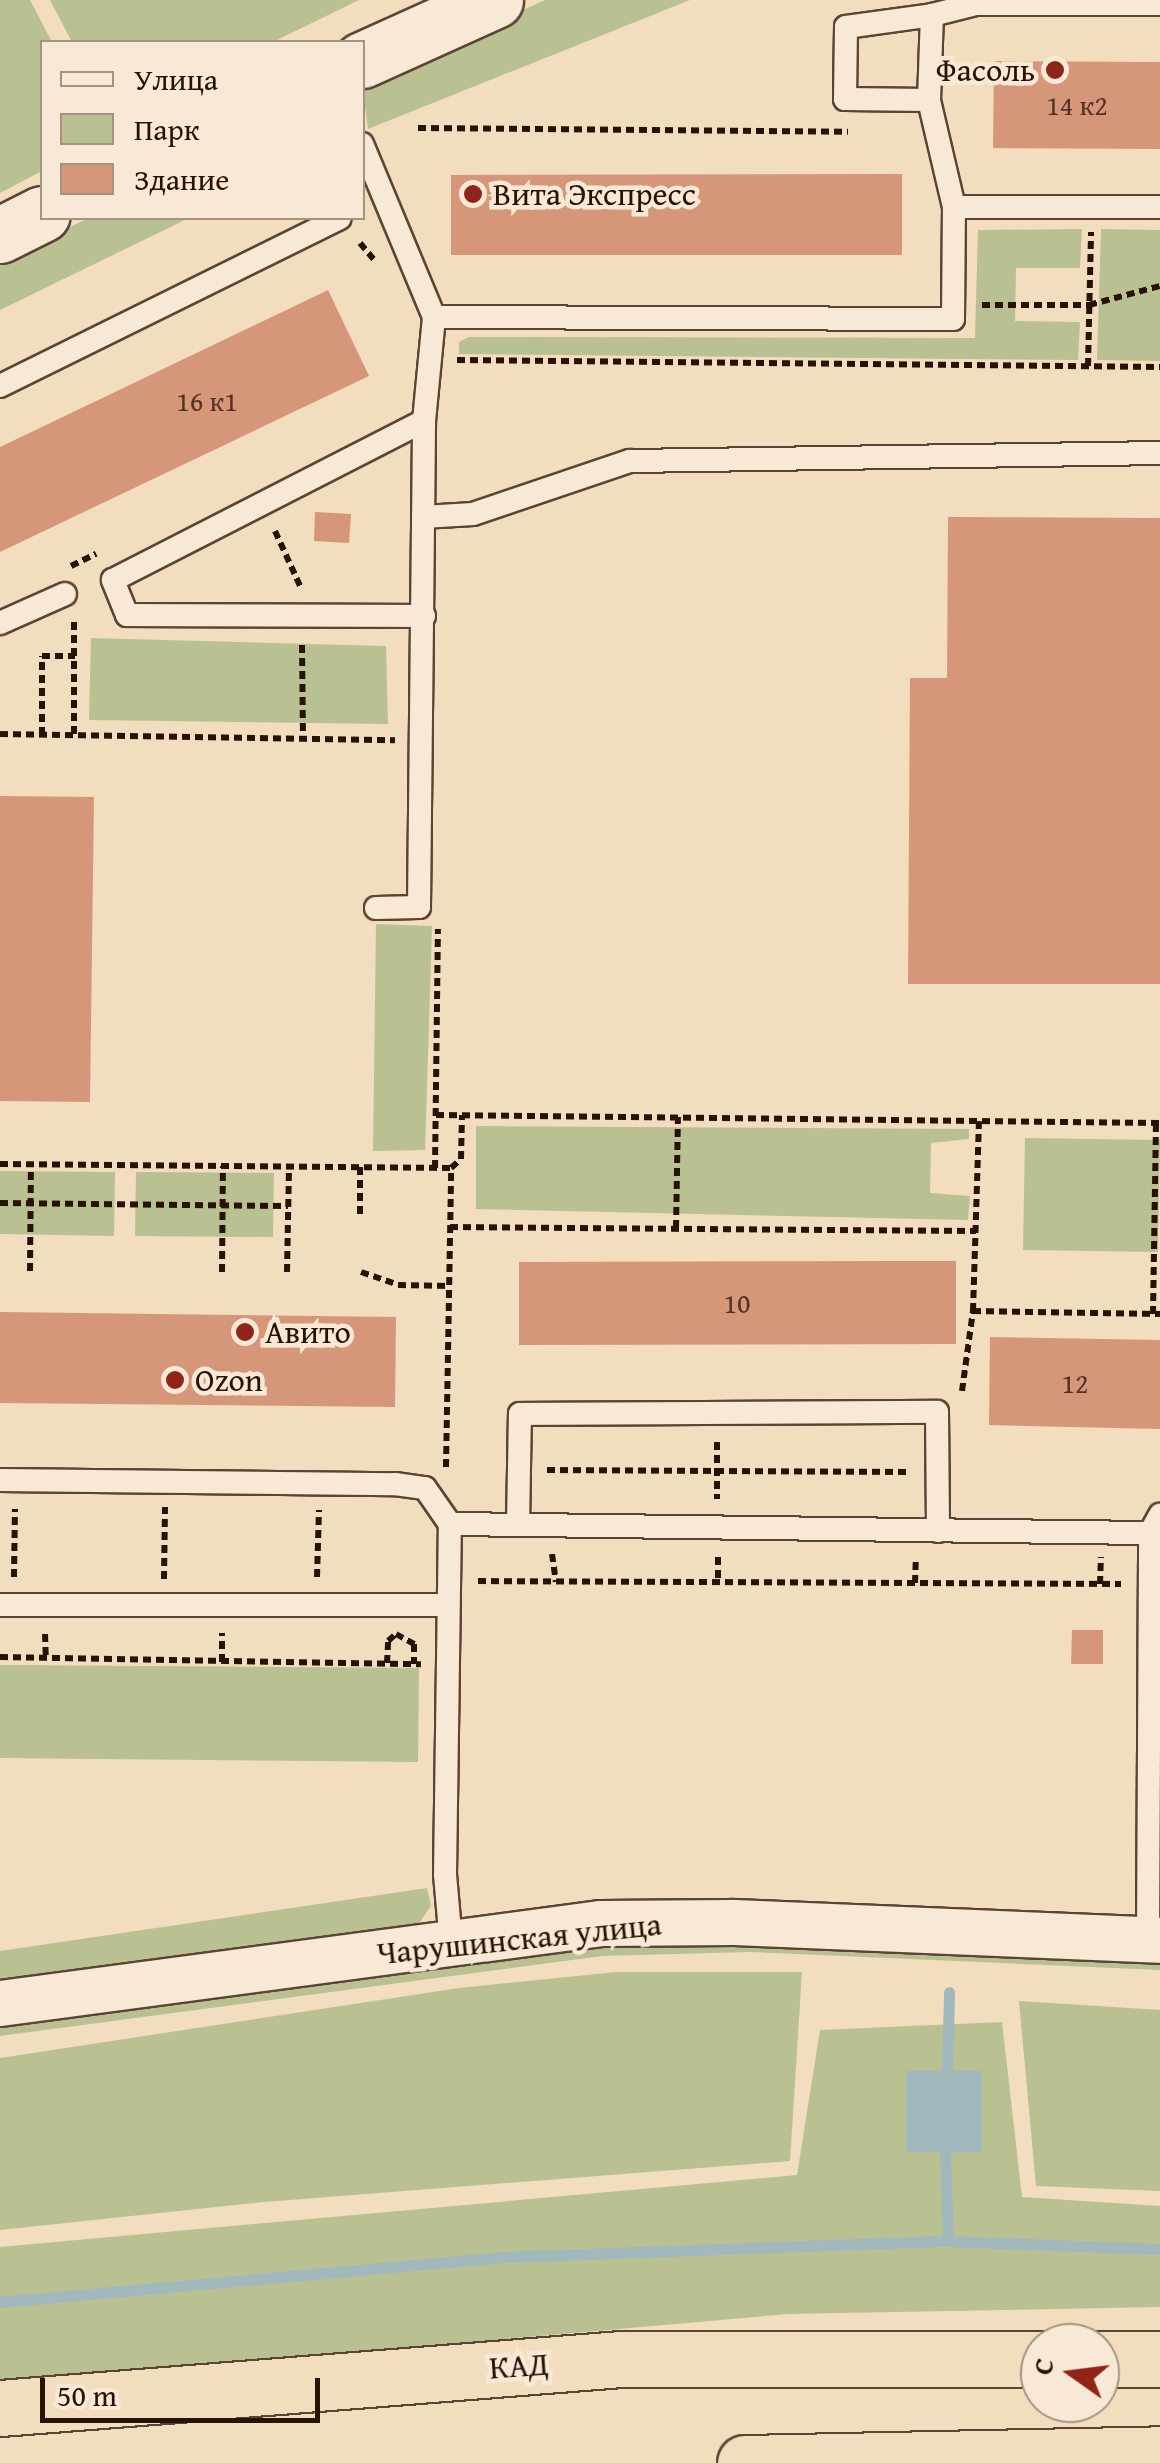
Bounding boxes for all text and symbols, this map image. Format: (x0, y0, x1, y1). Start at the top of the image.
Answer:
legend (40, 40, 365, 220)
place label: Фасоль (936, 51, 1035, 89)
text: Улица (134, 57, 218, 101)
marker: Фасоль (1044, 59, 1066, 81)
house number: 14 к2 (1046, 88, 1108, 122)
text: Парк (134, 107, 200, 151)
text: Здание (134, 157, 229, 201)
place label: Вита Экспресс (493, 175, 696, 213)
marker: Вита Экспресс (462, 183, 484, 205)
house number: 16 к1 (176, 384, 238, 418)
house number: 10 (724, 1286, 750, 1320)
place label: Авито (265, 1313, 351, 1351)
marker: Авито (234, 1321, 256, 1343)
place label: Ozon (195, 1361, 263, 1399)
house number: 12 (1062, 1366, 1088, 1400)
marker: Ozon (164, 1369, 186, 1391)
street label: Чарушинская улица (375, 1905, 663, 1973)
north arrow (1020, 2323, 1120, 2423)
street label: КАД (488, 2345, 550, 2387)
text: С (1021, 2353, 1064, 2379)
scale bar (45, 2358, 325, 2420)
text: 50 m (57, 2373, 117, 2417)

